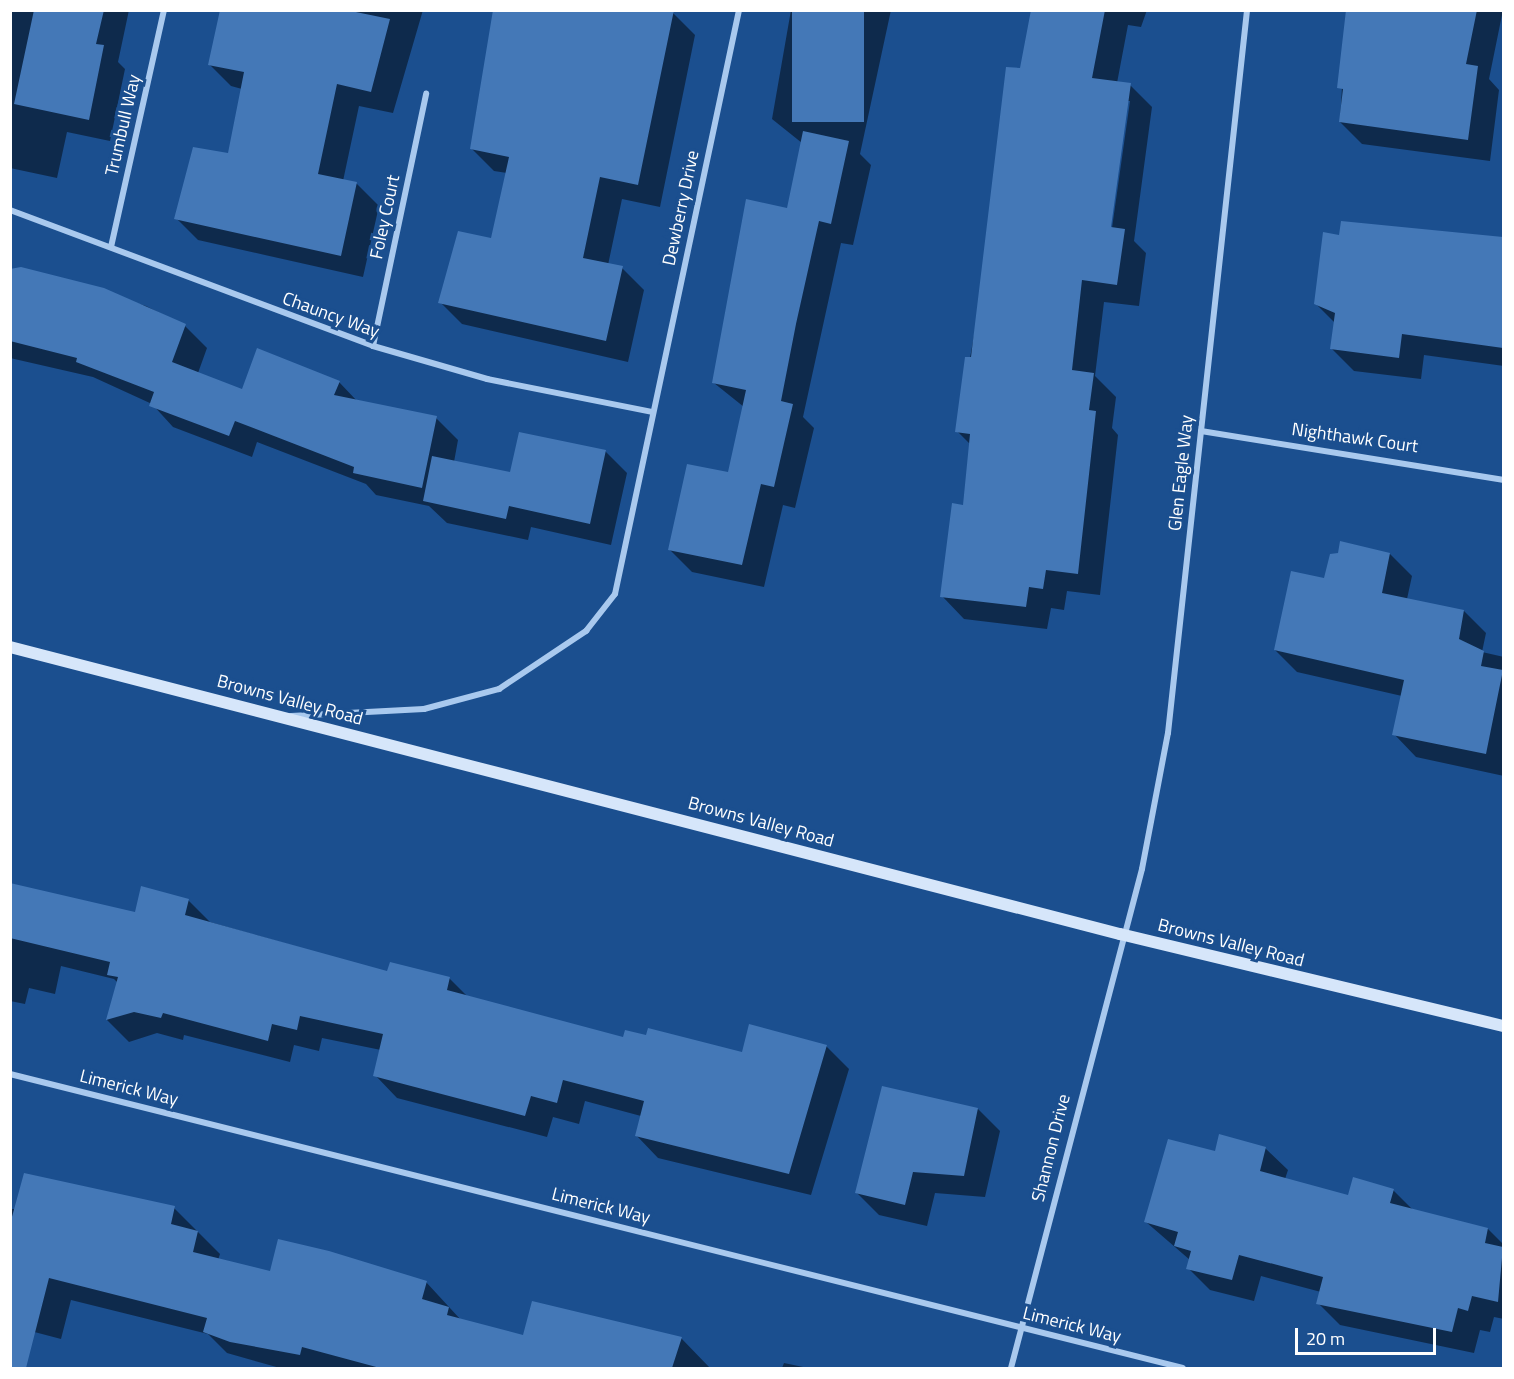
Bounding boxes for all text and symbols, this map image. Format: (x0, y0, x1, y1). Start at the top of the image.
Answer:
street label: Trumbull Way (101, 72, 145, 178)
street label: Dewberry Drive (658, 148, 704, 268)
street label: Foley Court (366, 173, 404, 261)
street label: Chauncy Way (280, 287, 382, 343)
street label: Glen Eagle Way (1164, 414, 1198, 532)
street label: Nighthawk Court (1290, 418, 1420, 458)
street label: Browns Valley Road (215, 670, 365, 730)
street label: Browns Valley Road (686, 792, 836, 852)
street label: Browns Valley Road (1156, 914, 1306, 972)
street label: Limerick Way (78, 1065, 180, 1111)
street label: Shannon Drive (1027, 1092, 1075, 1204)
street label: Limerick Way (550, 1183, 652, 1229)
street label: Limerick Way (1021, 1302, 1123, 1348)
scale bar (1298, 1316, 1439, 1354)
text: 20 m (1306, 1325, 1345, 1352)

